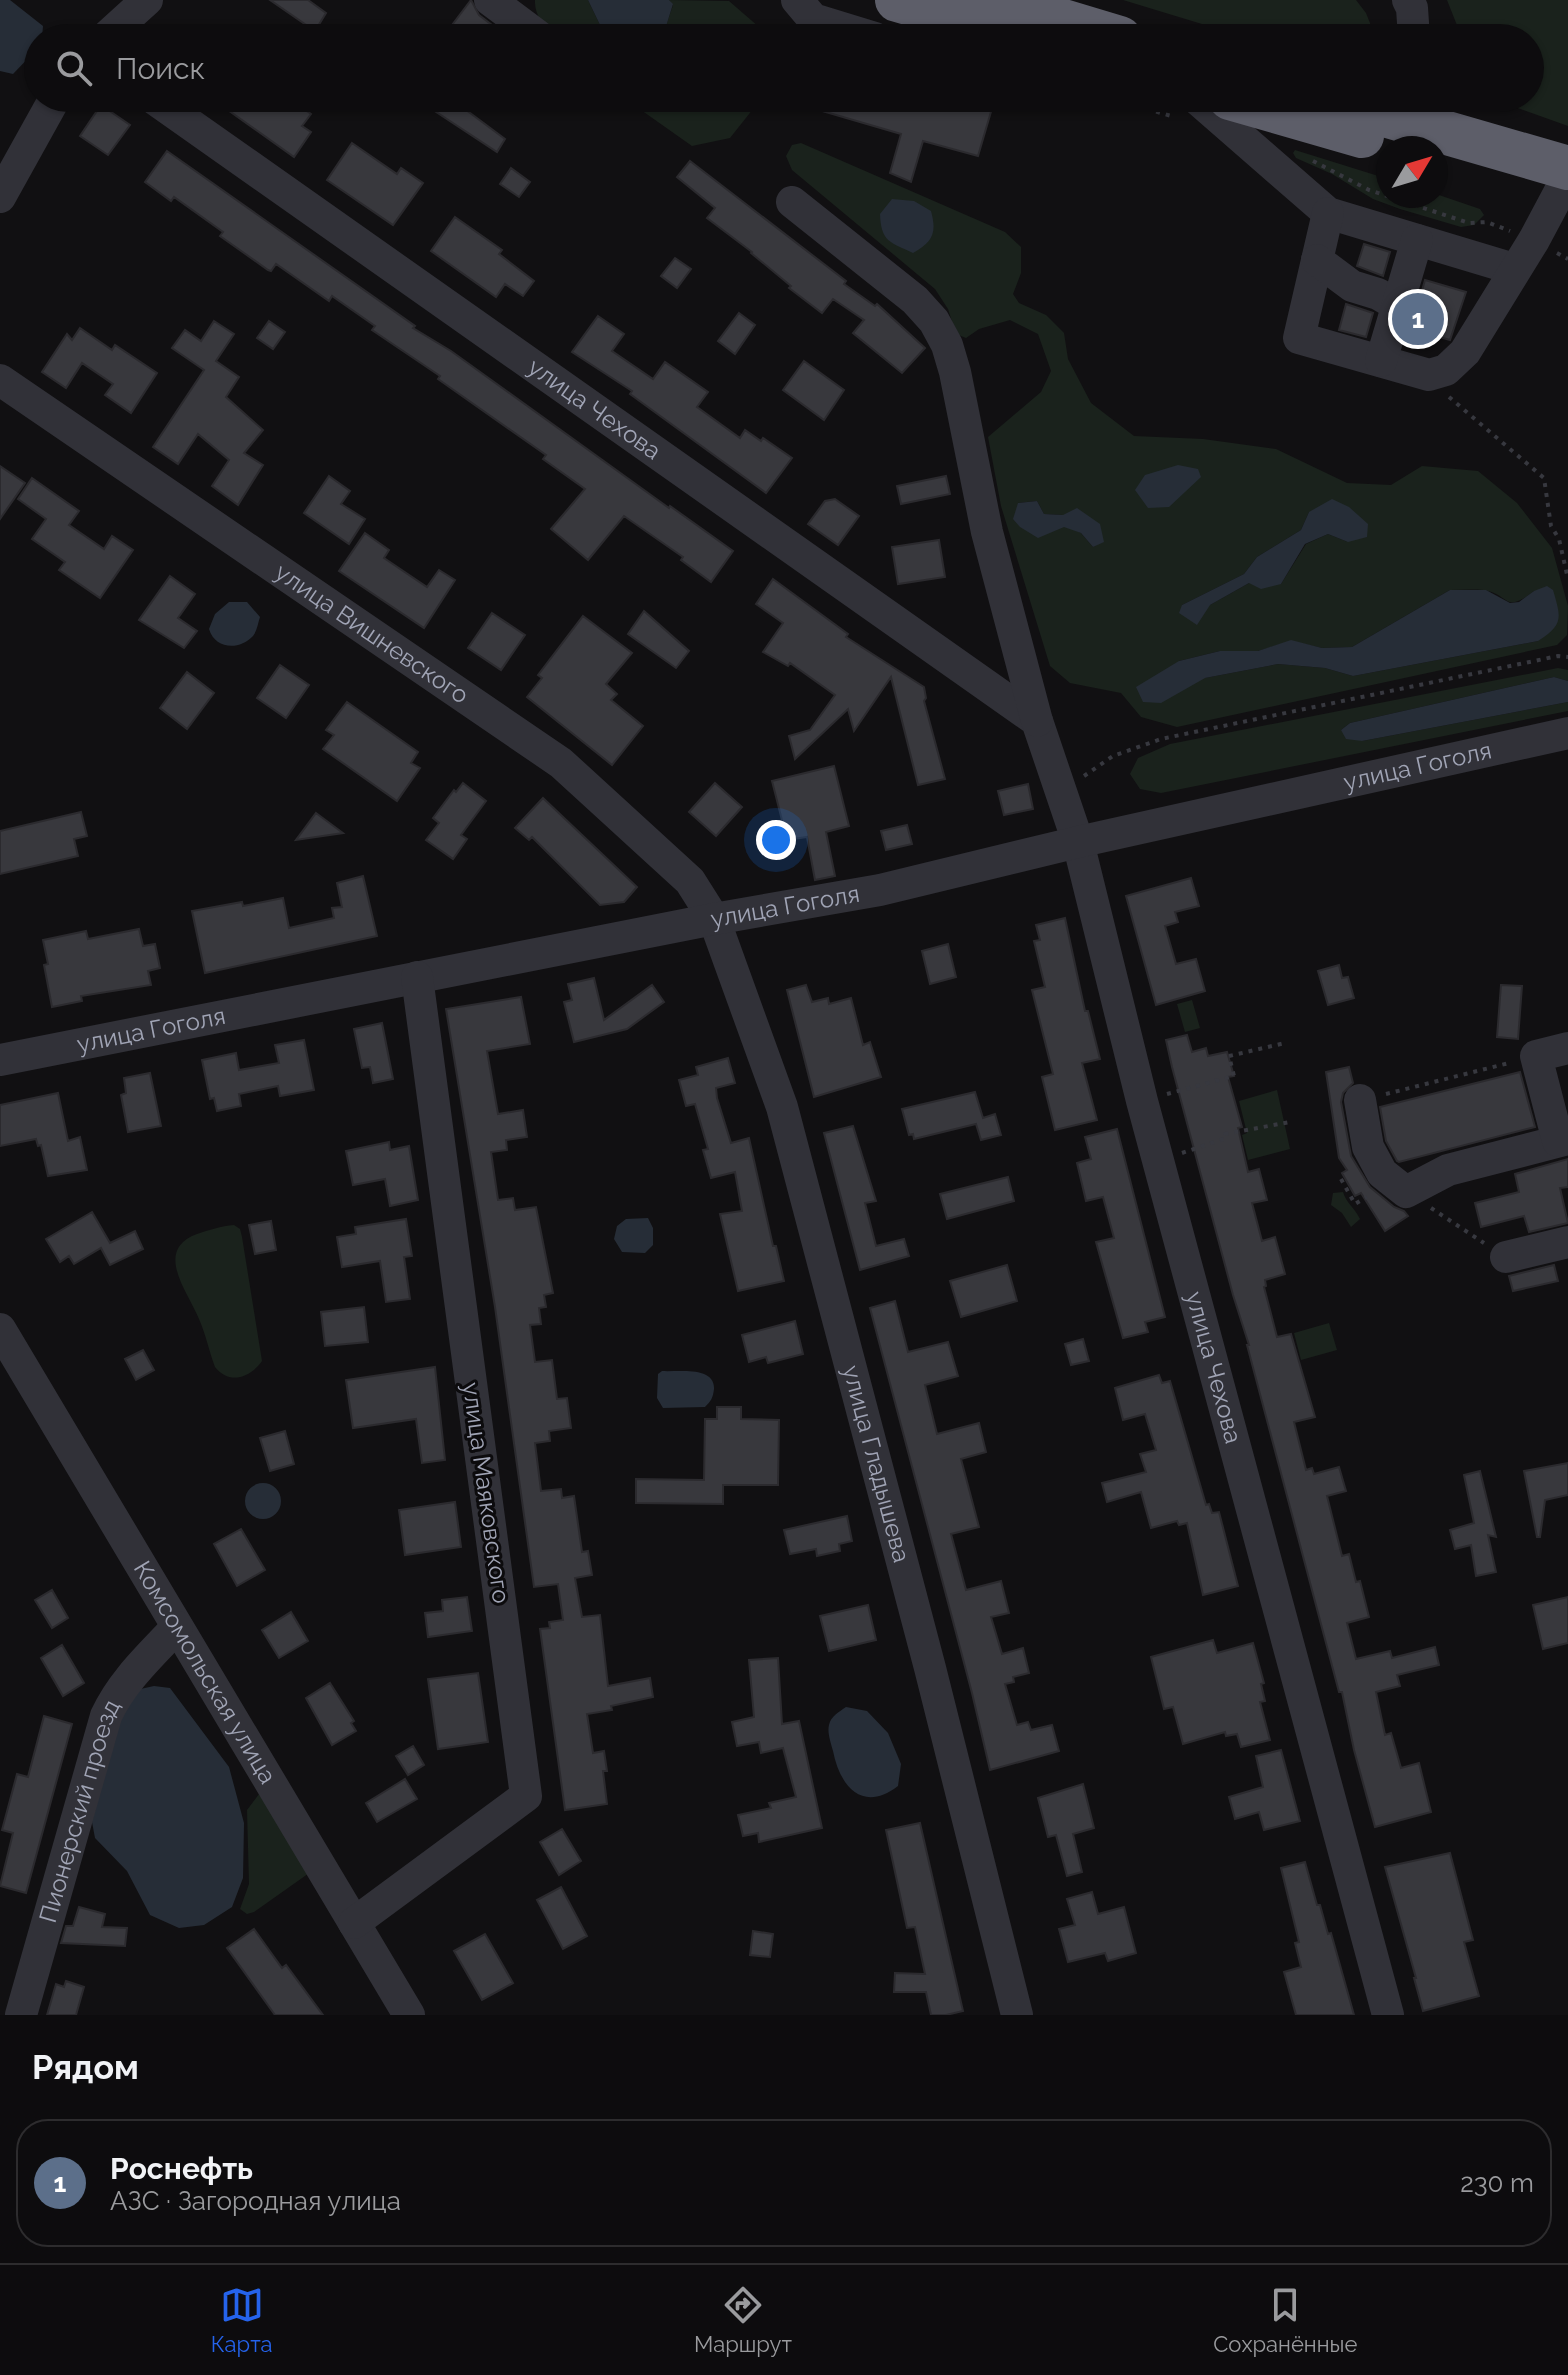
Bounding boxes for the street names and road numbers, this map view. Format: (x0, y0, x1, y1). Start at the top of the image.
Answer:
street label: улица Чехова (523, 352, 667, 465)
street label: улица Вишневского (270, 557, 474, 709)
street label: улица Гоголя (1341, 735, 1494, 796)
street label: улица Гоголя (708, 879, 862, 933)
street label: улица Гоголя (74, 1001, 228, 1059)
street label: улица Чехова (1180, 1288, 1248, 1446)
street label: улица Гладышева (837, 1362, 916, 1565)
street label: улица Маяковского (457, 1381, 516, 1605)
street label: Комсомольская улица (128, 1556, 283, 1789)
street label: Пионерский проезд (33, 1694, 126, 1926)

